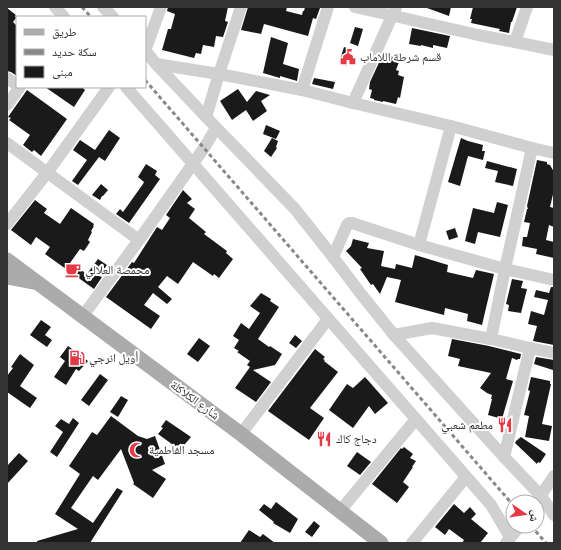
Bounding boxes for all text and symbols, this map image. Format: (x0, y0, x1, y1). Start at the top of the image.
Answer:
legend (16, 16, 146, 88)
text: طريق (52, 24, 77, 40)
text: سكة حديد (52, 44, 97, 60)
public building icon: قسم شرطة اللاماب (339, 48, 357, 66)
place label: قسم شرطة اللاماب (360, 49, 441, 65)
text: مبنى (52, 64, 73, 80)
cafe icon: محمصة العلالي (64, 261, 82, 279)
place label: محمصة العلالي (85, 262, 149, 280)
fuel station icon: أويل انرجي (68, 349, 86, 367)
place label: أويل انرجي (89, 350, 138, 368)
street label: شارع الكلاكلة (167, 377, 223, 423)
restaurant icon: مطعم شعبي (496, 416, 514, 434)
place label: مطعم شعبي (441, 417, 493, 435)
restaurant icon: دجاج كاك (315, 430, 333, 448)
place label: دجاج كاك (336, 431, 377, 447)
mosque icon: مسجد الفاطمية (128, 441, 146, 459)
place label: مسجد الفاطمية (149, 442, 215, 458)
north arrow (505, 494, 545, 534)
text: ش (526, 509, 543, 524)

